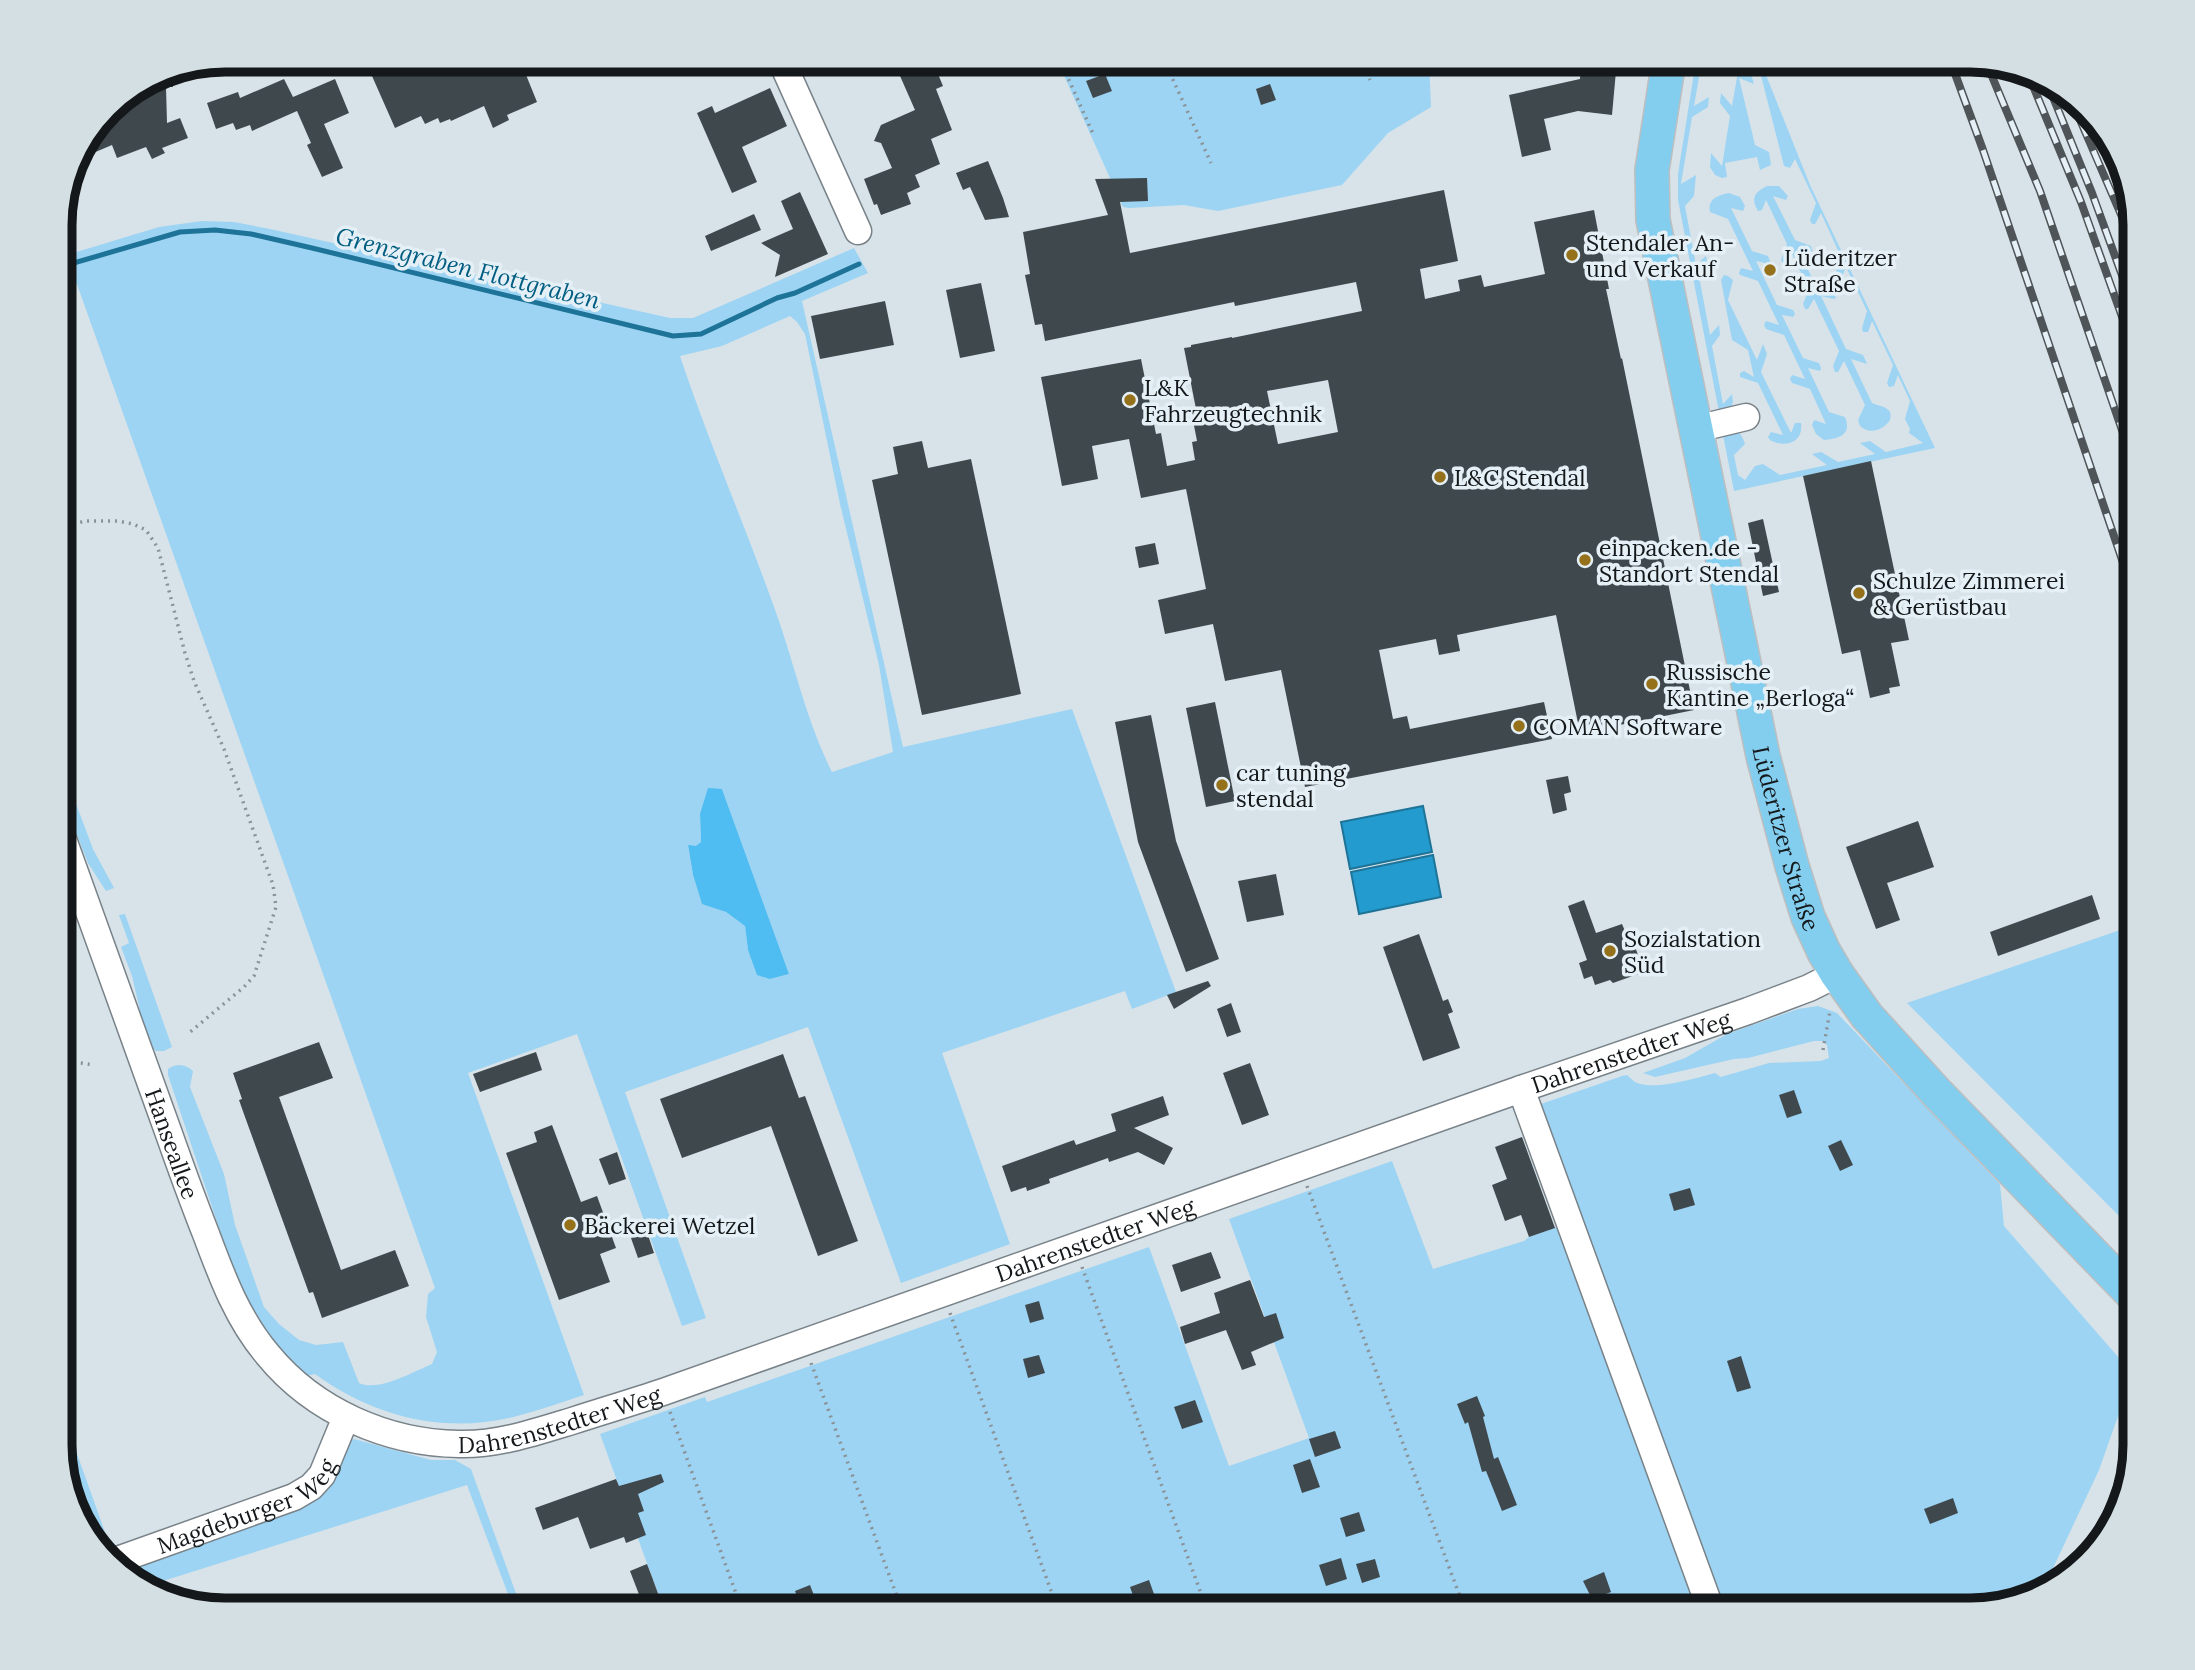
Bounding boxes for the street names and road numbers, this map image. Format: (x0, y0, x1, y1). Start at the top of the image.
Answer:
street label: Lüderitzer Straße (1747, 743, 1827, 935)
street label: Dahrenstedter Weg (1527, 1003, 1736, 1099)
street label: Hanseallee (139, 1084, 206, 1203)
street label: Dahrenstedter Weg (992, 1191, 1200, 1288)
street label: Dahrenstedter Weg (458, 1379, 666, 1459)
street label: Magdeburger Weg (153, 1453, 342, 1559)

